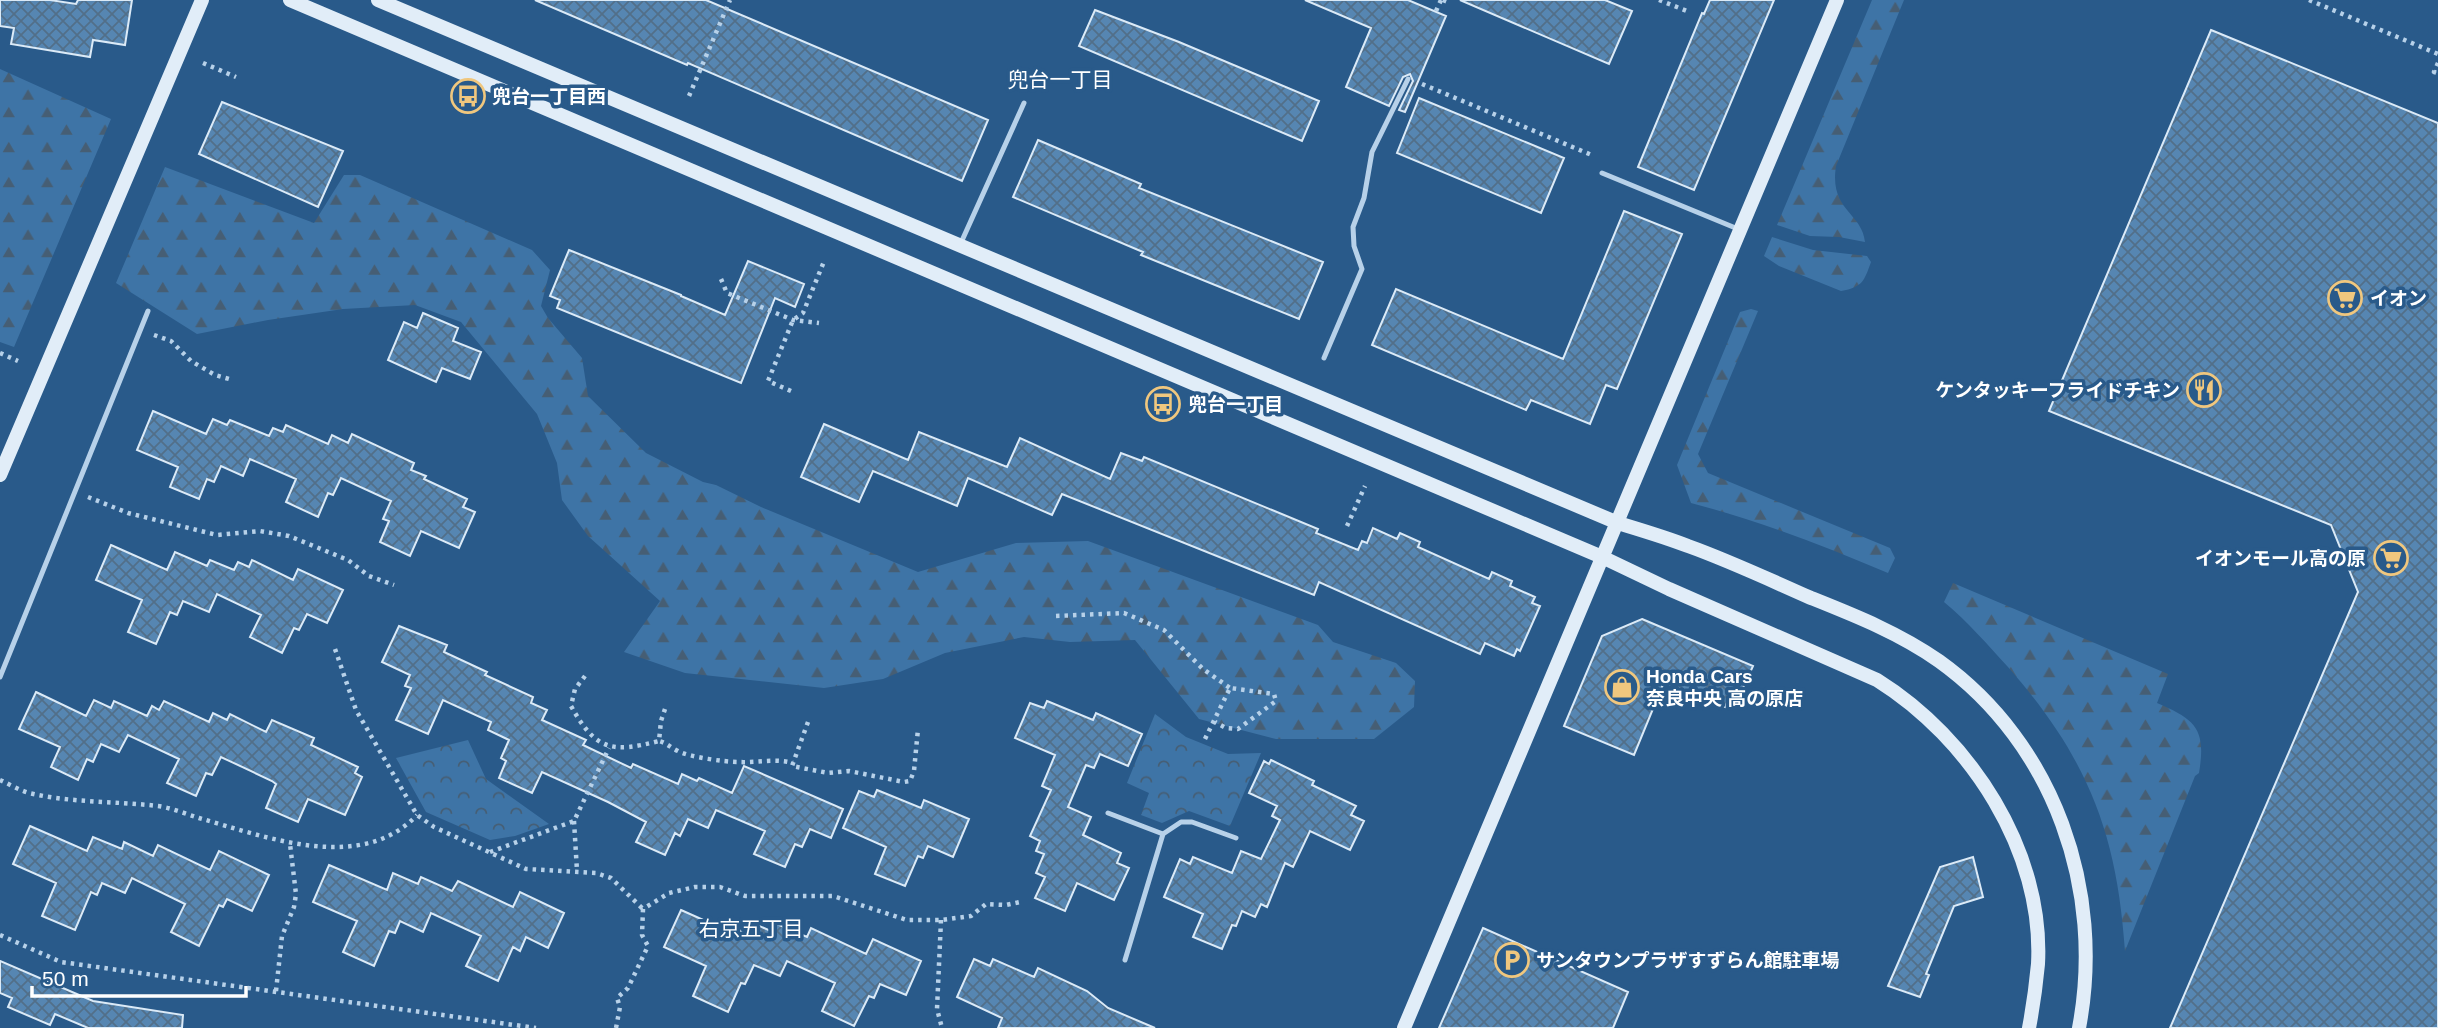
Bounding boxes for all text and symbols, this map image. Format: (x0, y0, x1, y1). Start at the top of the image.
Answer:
district label: 兜台一丁目 (1008, 68, 1113, 91)
bus stop icon: 兜台一丁目西 (449, 77, 487, 115)
place label: 兜台一丁目西 (492, 86, 606, 107)
supermarket icon: イオン (2326, 279, 2364, 317)
place label: イオン (2370, 288, 2427, 309)
restaurant icon: ケンタッキーフライドチキン (2185, 371, 2223, 409)
place label: ケンタッキーフライドチキン (1935, 380, 2180, 401)
bus stop icon: 兜台一丁目 (1144, 385, 1182, 423)
place label: 兜台一丁目 (1188, 394, 1283, 415)
supermarket icon: イオンモール高の原 (2372, 539, 2410, 577)
place label: イオンモール高の原 (2195, 548, 2366, 569)
place label: Honda Cars 奈良中央 高の原店 (1646, 666, 1803, 709)
shop icon: Honda Cars 奈良中央 高の原店 (1603, 668, 1641, 706)
district label: 右京五丁目 (699, 917, 804, 940)
parking icon: サンタウンプラザすずらん館駐車場 (1493, 941, 1531, 979)
place label: サンタウンプラザすずらん館駐車場 (1536, 950, 1839, 971)
scale bar (32, 954, 245, 998)
text: 50 m (42, 967, 89, 990)

